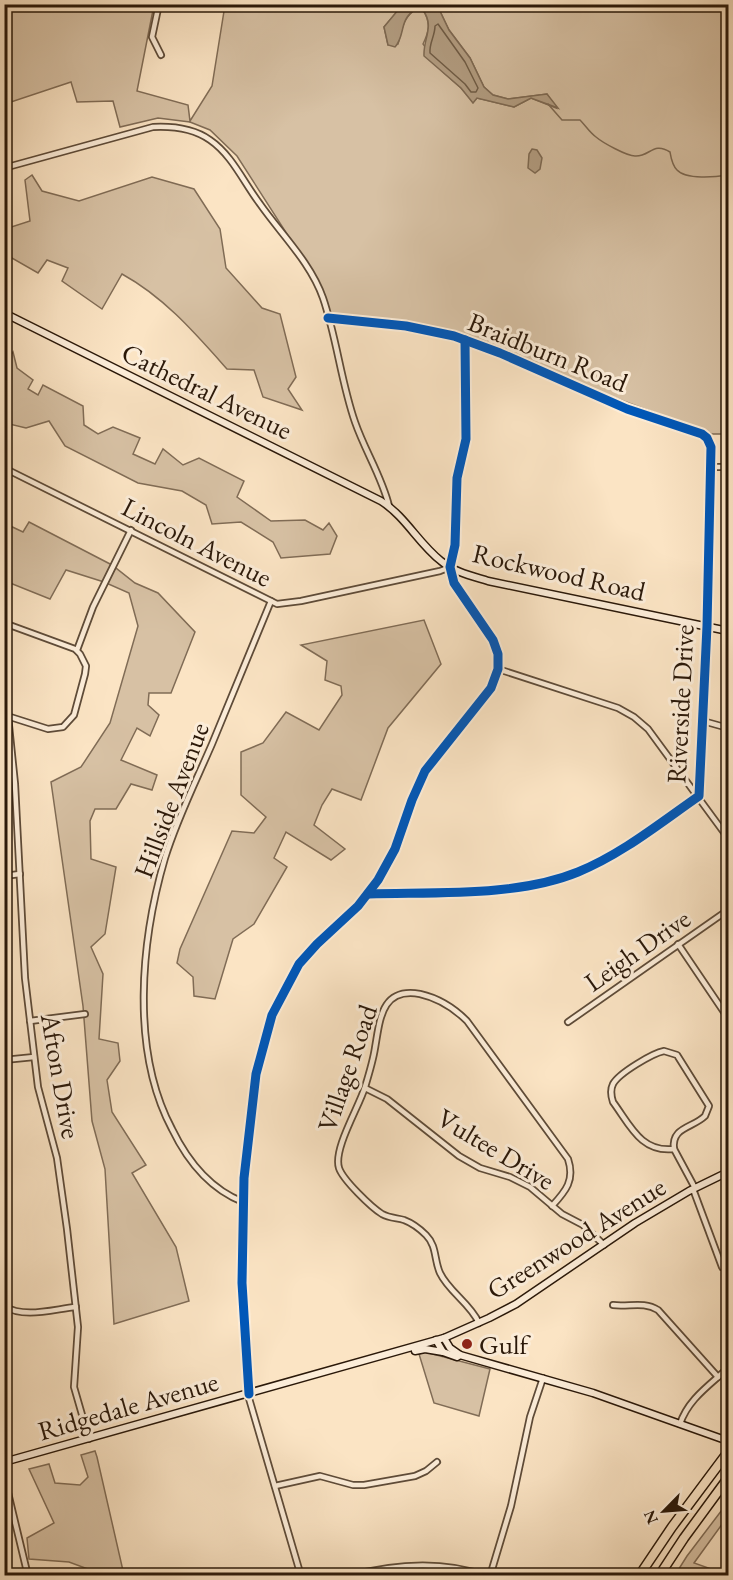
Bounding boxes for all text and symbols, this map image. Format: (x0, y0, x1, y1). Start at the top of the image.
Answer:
street label: Braidburn Road (463, 304, 633, 400)
street label: Cathedral Avenue (116, 335, 298, 447)
street label: Lincoln Avenue (116, 489, 278, 595)
street label: Rockwood Road (469, 535, 649, 609)
street label: Riverside Drive (658, 624, 702, 784)
street label: Hillside Avenue (125, 717, 217, 883)
street label: Leigh Drive (577, 901, 697, 999)
street label: Village Road (309, 1000, 385, 1136)
street label: Afton Drive (33, 1010, 89, 1141)
street label: Vultee Drive (431, 1100, 561, 1198)
street label: Greenwood Avenue (480, 1169, 672, 1307)
place label: Gulf (479, 1327, 531, 1362)
marker: Gulf (460, 1337, 474, 1351)
street label: Ridgedale Avenue (34, 1364, 222, 1448)
north arrow (634, 1481, 694, 1541)
text: N (639, 1507, 663, 1527)

